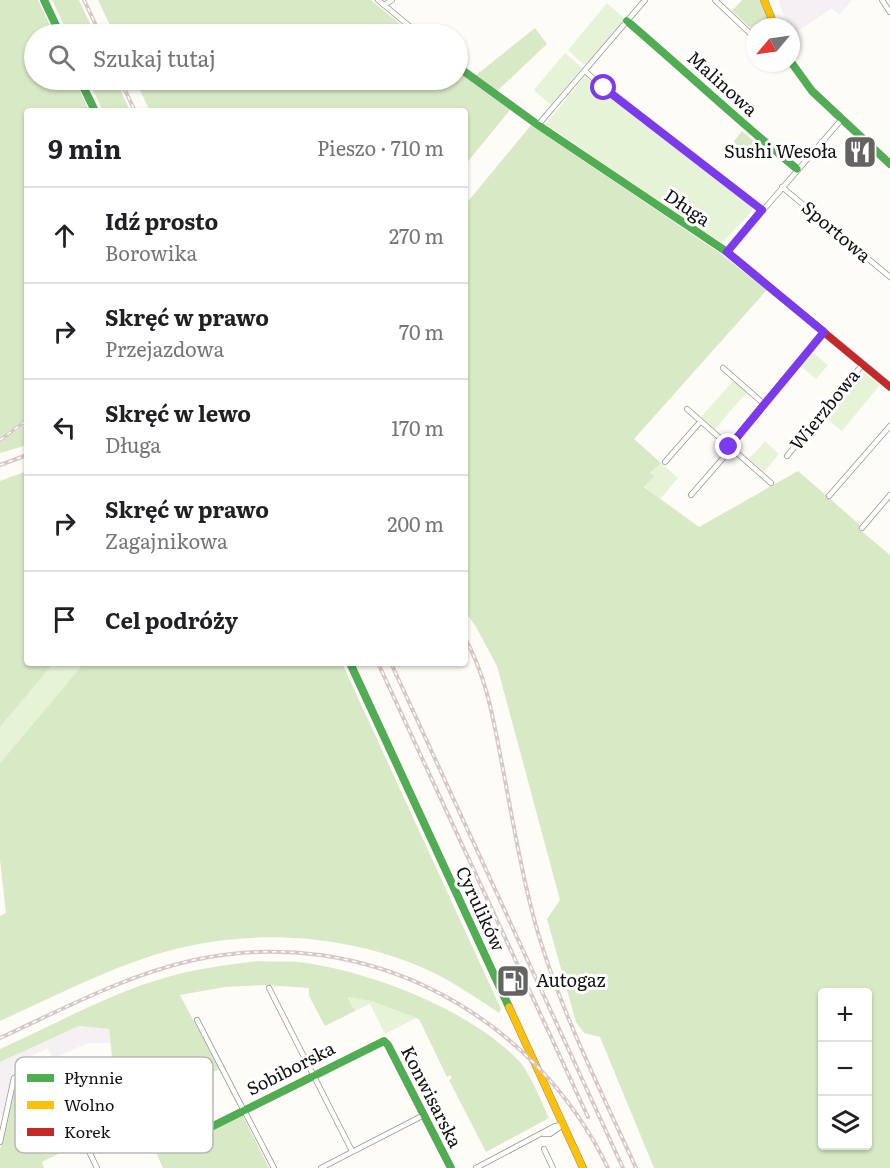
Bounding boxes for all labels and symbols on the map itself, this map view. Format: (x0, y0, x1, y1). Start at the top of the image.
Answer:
north arrow (746, 18, 800, 72)
street label: Malinowa (682, 44, 764, 122)
route start (590, 74, 616, 100)
restaurant icon: Sushi Wesoła (842, 134, 878, 170)
place label: Sushi Wesoła (724, 137, 837, 164)
street label: Długa (659, 181, 717, 232)
street label: Sportowa (796, 194, 878, 268)
street label: Wierzbowa (783, 362, 865, 456)
route end (715, 433, 741, 459)
street label: Cyrulików (450, 861, 513, 956)
fuel station icon: Autogaz (495, 963, 531, 999)
place label: Autogaz (536, 966, 606, 993)
street label: Sobiborska (241, 1034, 339, 1101)
street label: Konwisarska (395, 1041, 470, 1152)
legend (15, 1057, 213, 1153)
text: Płynnie (64, 1065, 123, 1089)
text: Wolno (64, 1092, 114, 1116)
text: Korek (64, 1119, 110, 1143)

